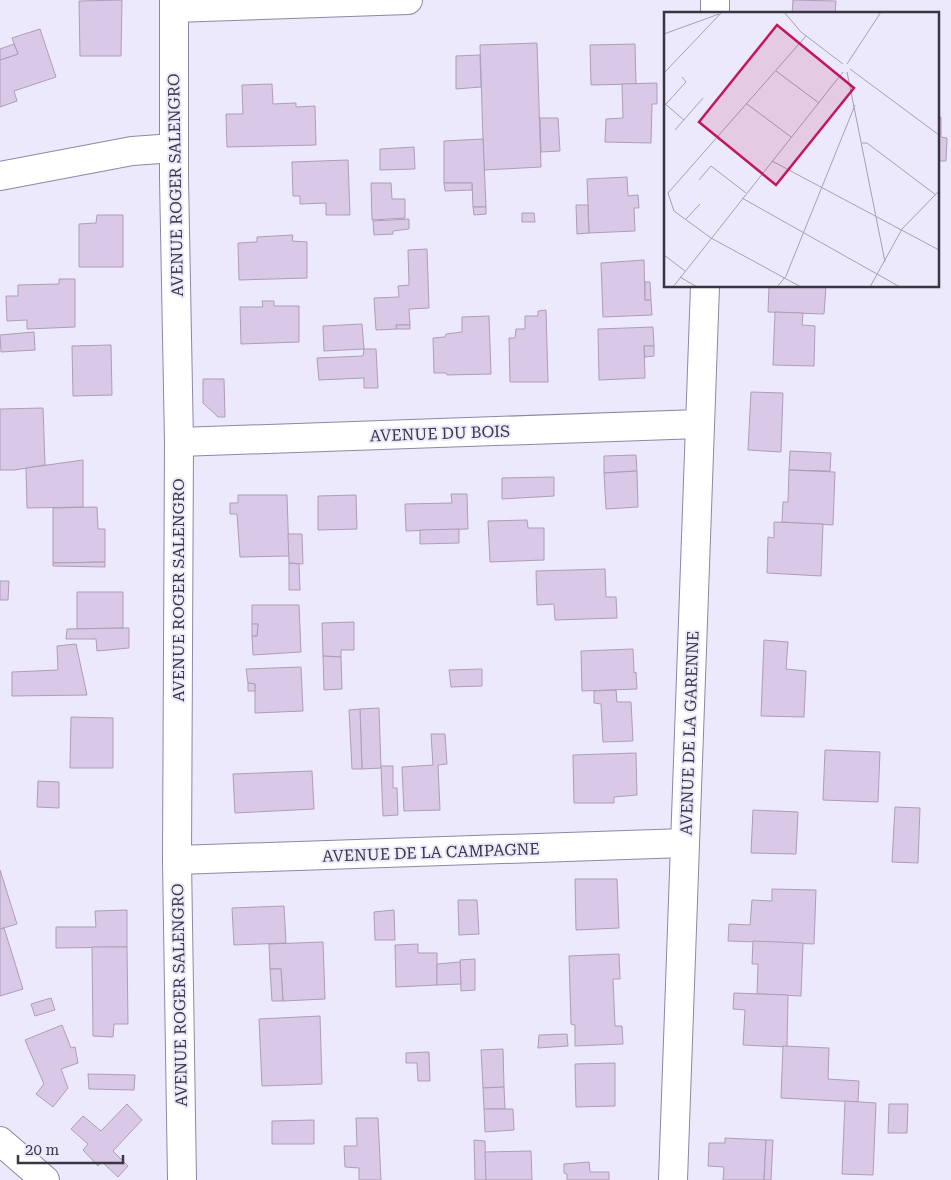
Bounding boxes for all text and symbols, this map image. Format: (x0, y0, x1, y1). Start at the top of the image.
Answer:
inset map (664, 12, 938, 288)
street label: AVENUE ROGER SALENGRO (164, 73, 187, 297)
street label: AVENUE DU BOIS (370, 422, 510, 445)
street label: AVENUE ROGER SALENGRO (169, 478, 188, 702)
street label: AVENUE DE LA GARENNE (676, 630, 703, 836)
street label: AVENUE DE LA CAMPAGNE (322, 839, 540, 866)
street label: AVENUE ROGER SALENGRO (168, 883, 191, 1107)
scale bar (18, 1132, 122, 1164)
text: 20 m (25, 1141, 60, 1159)

